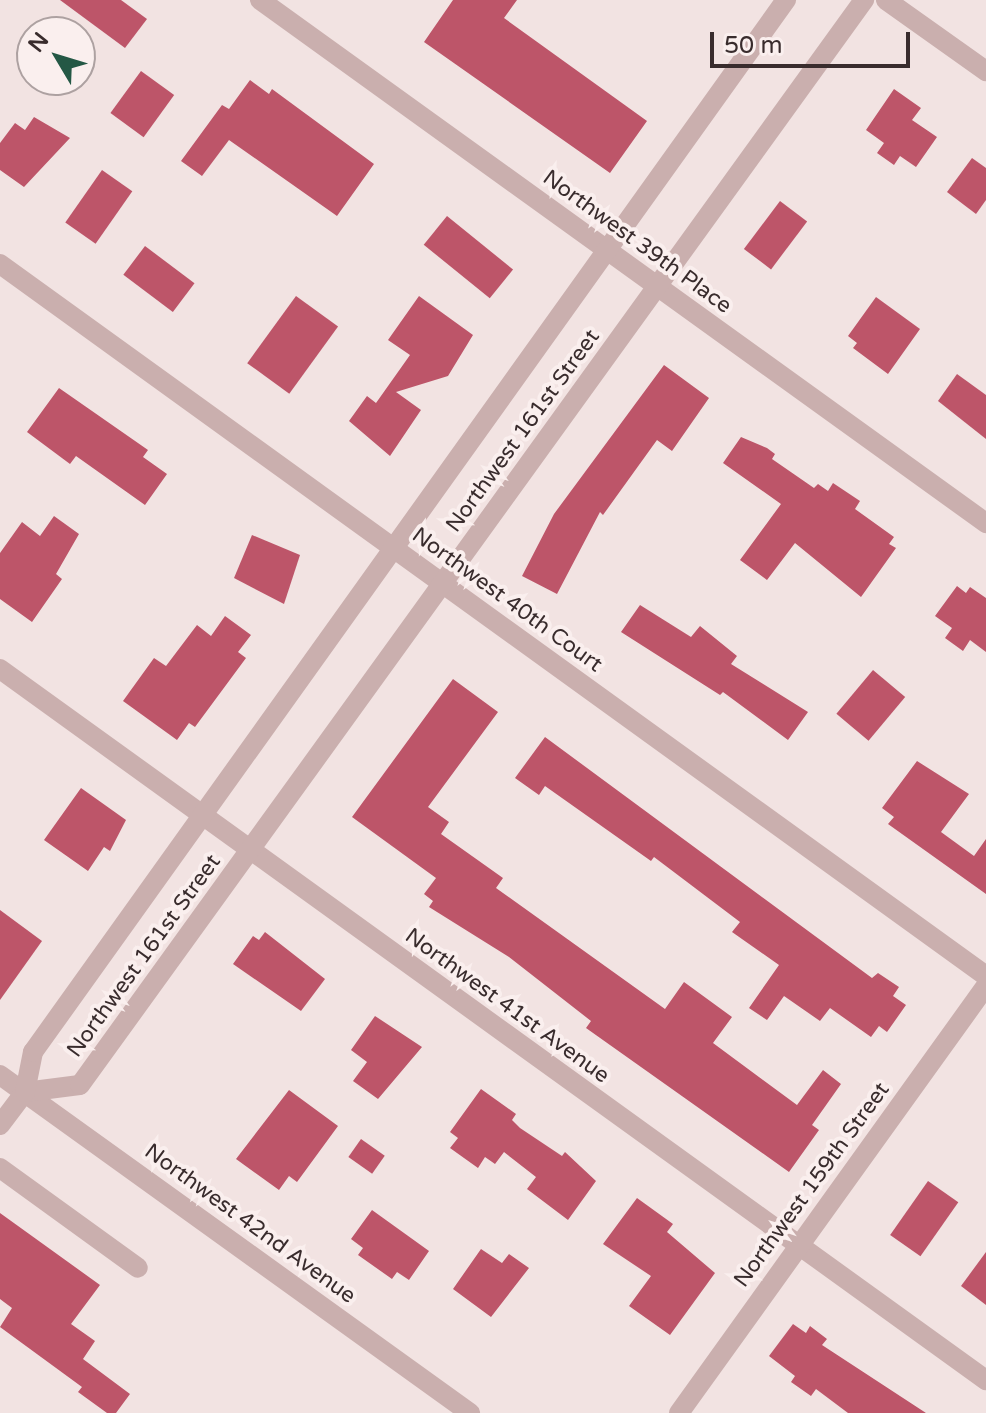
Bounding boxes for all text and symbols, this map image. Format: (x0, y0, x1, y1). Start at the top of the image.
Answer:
north arrow (16, 16, 96, 96)
scale bar (714, 16, 914, 66)
text: N (23, 27, 54, 57)
text: 50 m (724, 31, 782, 60)
street label: Northwest 39th Place (537, 165, 737, 319)
street label: Northwest 161st Street (441, 325, 605, 537)
street label: Northwest 40th Court (407, 522, 607, 678)
street label: Northwest 161st Street (62, 850, 226, 1062)
street label: Northwest 41st Avenue (400, 923, 614, 1089)
street label: Northwest 159th Street (729, 1077, 895, 1293)
street label: Northwest 42nd Avenue (139, 1139, 361, 1309)

